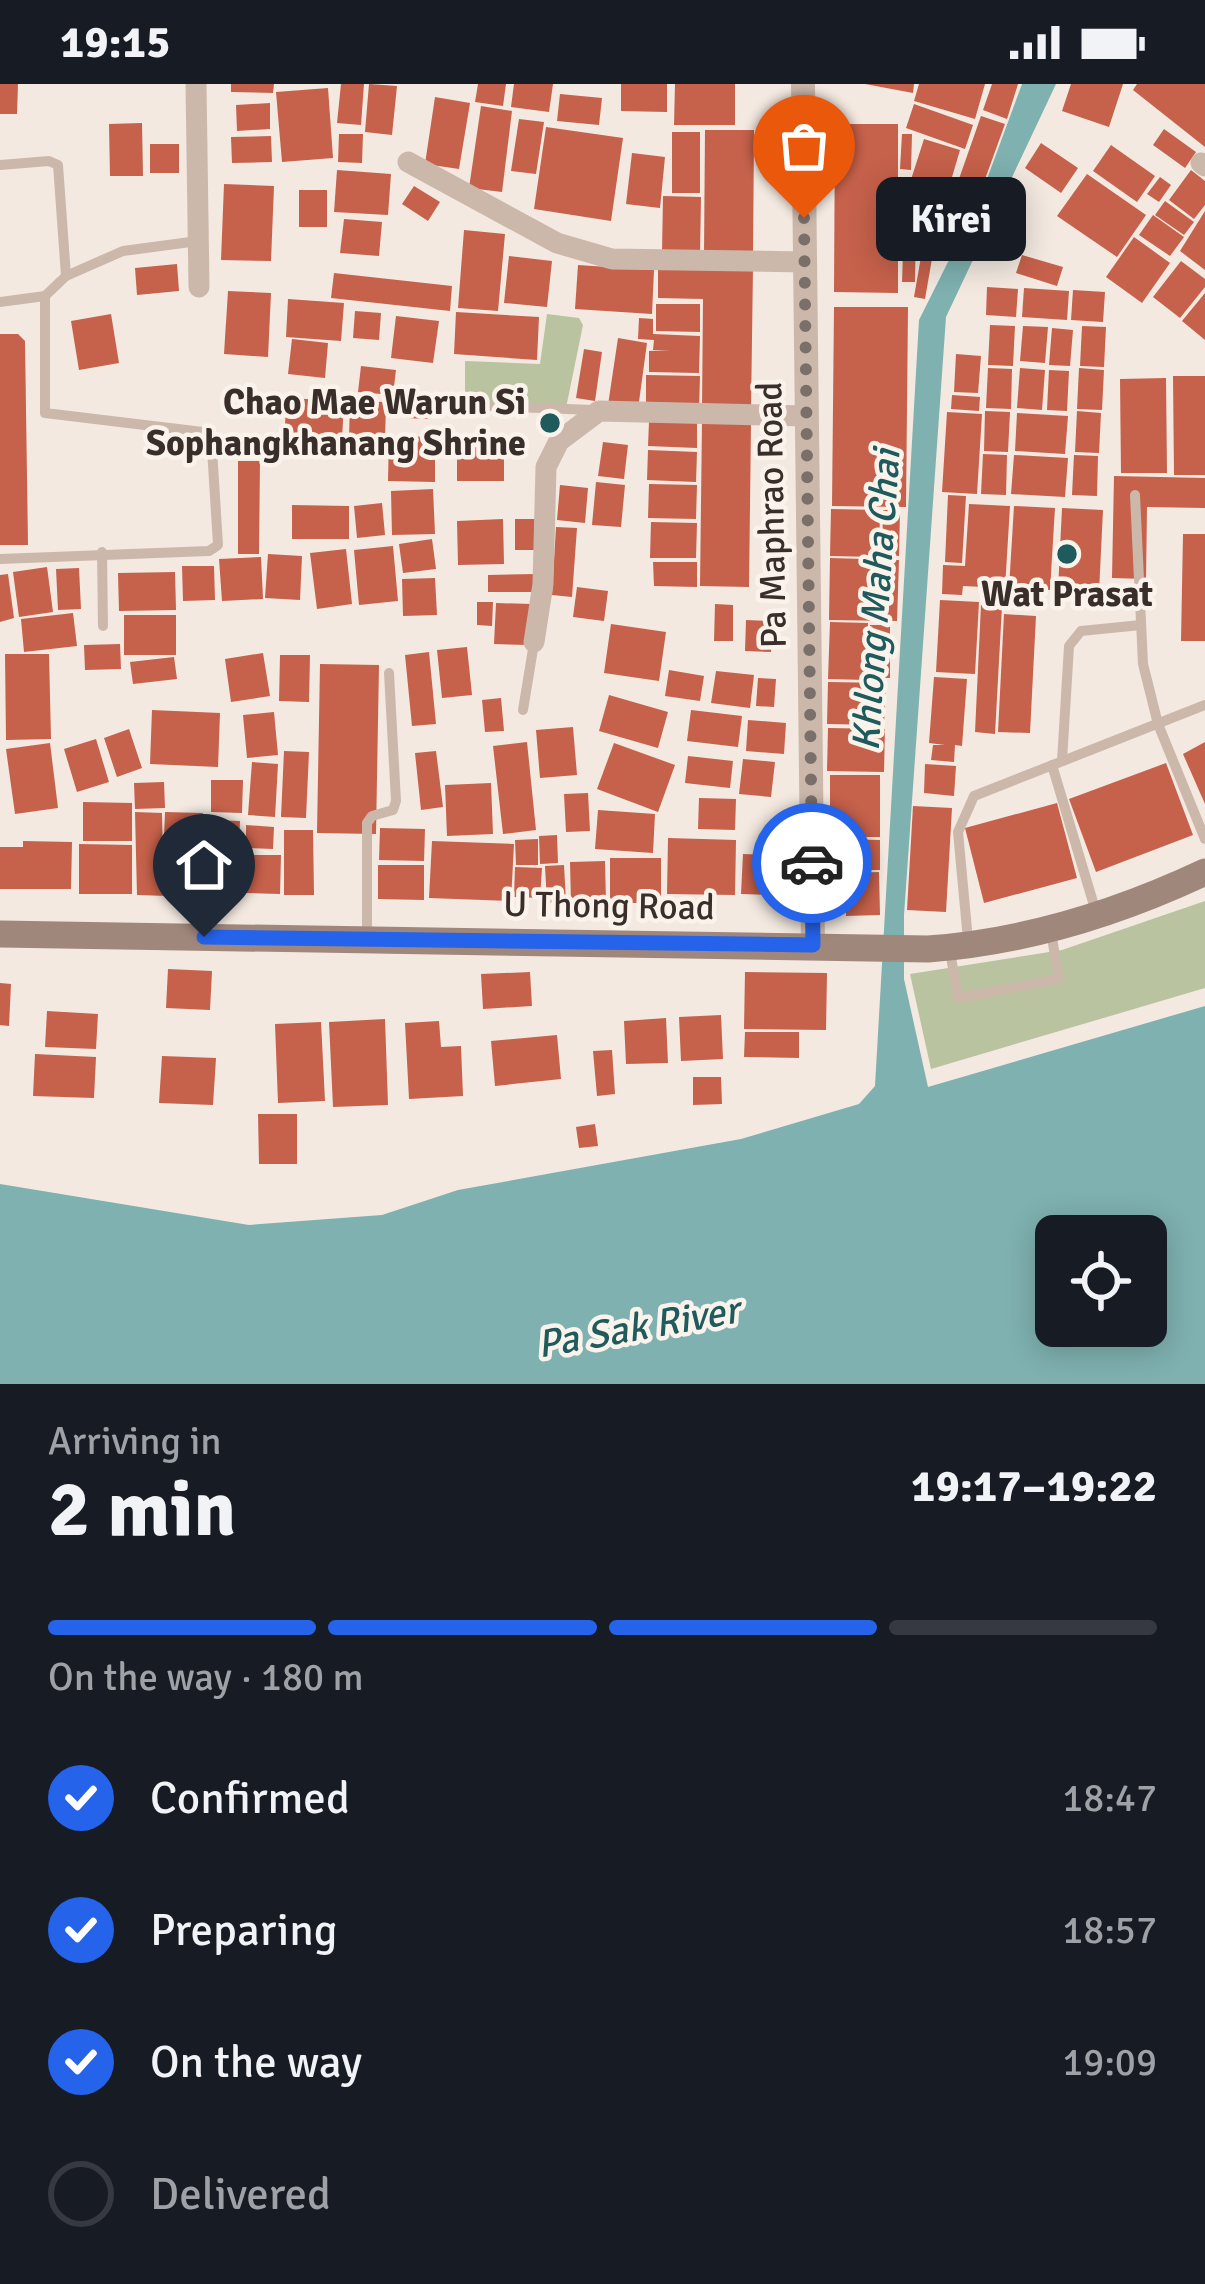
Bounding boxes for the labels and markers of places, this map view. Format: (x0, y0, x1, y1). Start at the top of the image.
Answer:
pin (753, 95, 855, 218)
callout: Kirei (876, 176, 1026, 260)
place label: Chao Mae Warun Si Sophangkhanang Shrine (146, 380, 526, 466)
marker: Chao Mae Warun Si Sophangkhanang Shrine (537, 410, 563, 436)
marker: Wat Prasat (1054, 541, 1080, 567)
place label: Wat Prasat (981, 572, 1153, 617)
pin (153, 814, 255, 937)

